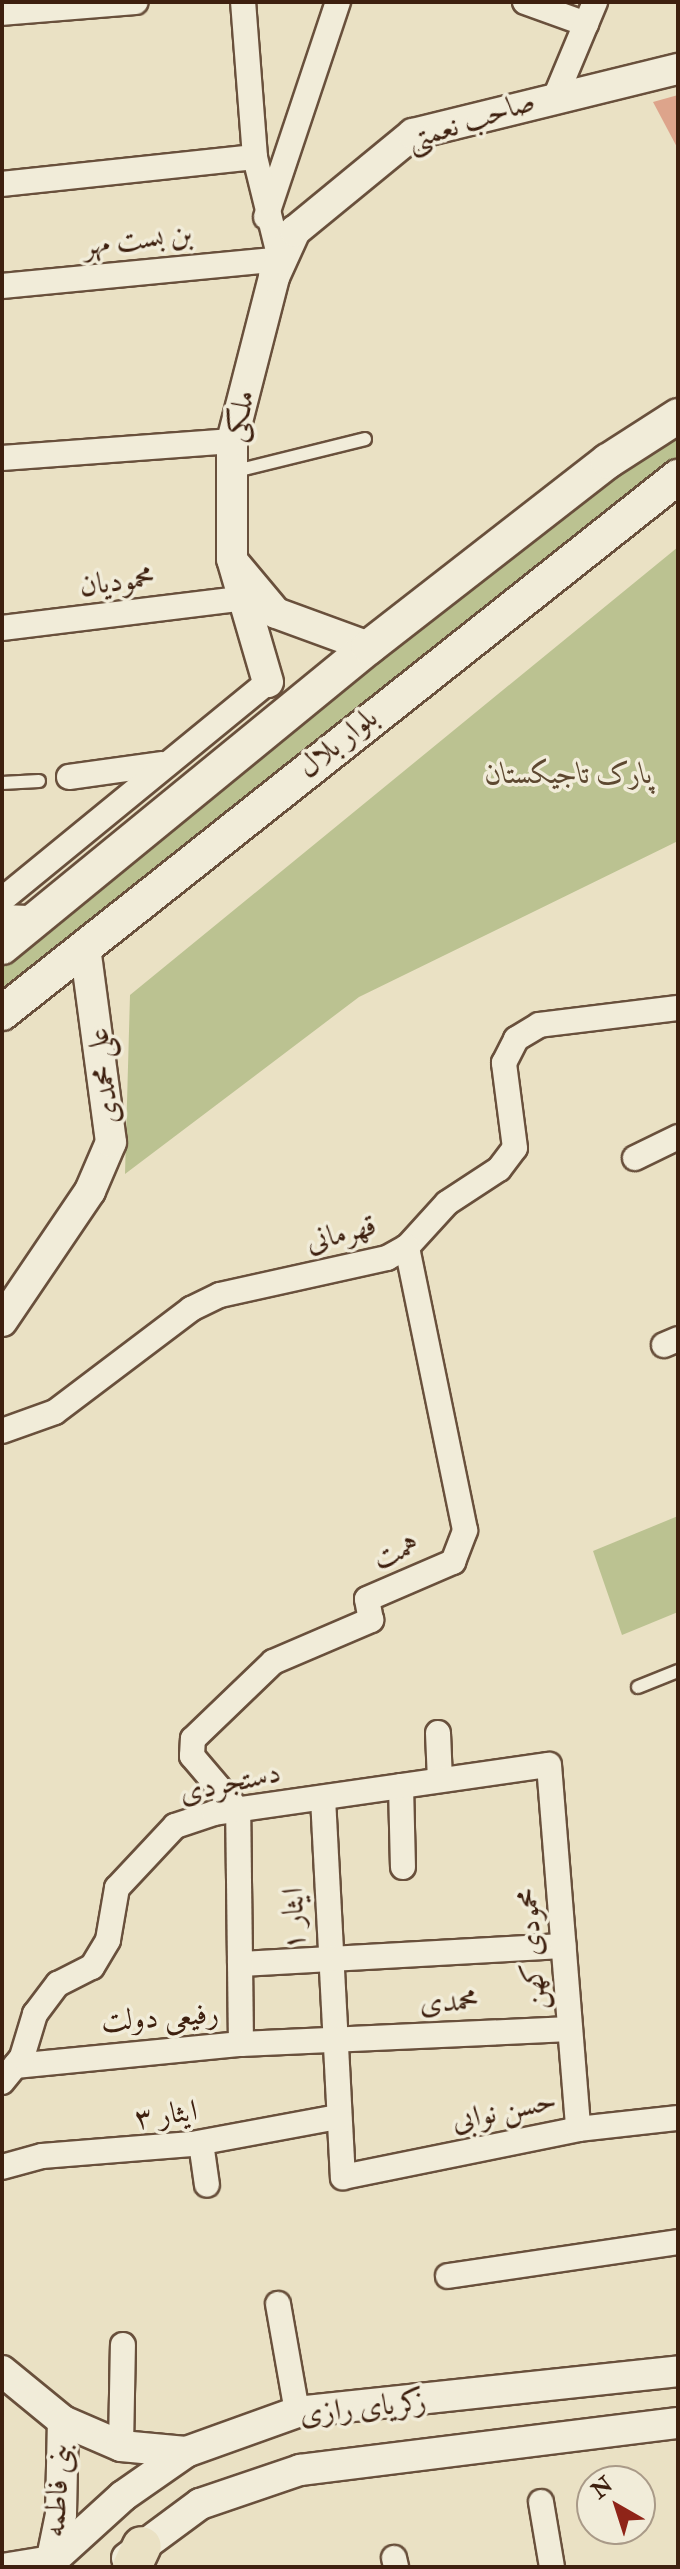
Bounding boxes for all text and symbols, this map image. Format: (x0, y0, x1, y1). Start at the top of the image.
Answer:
street label: صاحب نعمتی (402, 83, 540, 159)
street label: بن بست مهر (82, 216, 194, 264)
street label: ملکی (217, 387, 263, 445)
street label: محمودیان (77, 560, 157, 604)
street label: بلوار بلال (291, 700, 385, 786)
park label: پارک تاجیکستان (485, 756, 653, 792)
street label: علی محمدی (80, 1026, 128, 1126)
street label: قهرمانی (302, 1207, 380, 1261)
street label: همت (368, 1526, 424, 1578)
street label: دستجردی (176, 1755, 284, 1811)
street label: ۱ ایثار (275, 1887, 313, 1951)
street label: محمودی کهن (510, 1887, 554, 2011)
street label: محمدی (419, 1983, 479, 2021)
street label: رفیعی دولت (100, 1996, 220, 2040)
street label: حسن نوابی (448, 2082, 560, 2140)
street label: ایثار ۳ (132, 2093, 200, 2137)
street label: زکریای رازی (298, 2383, 428, 2433)
street label: بنی فاطمه (37, 2441, 79, 2539)
north arrow (576, 2465, 656, 2545)
text: N (586, 2471, 619, 2505)

